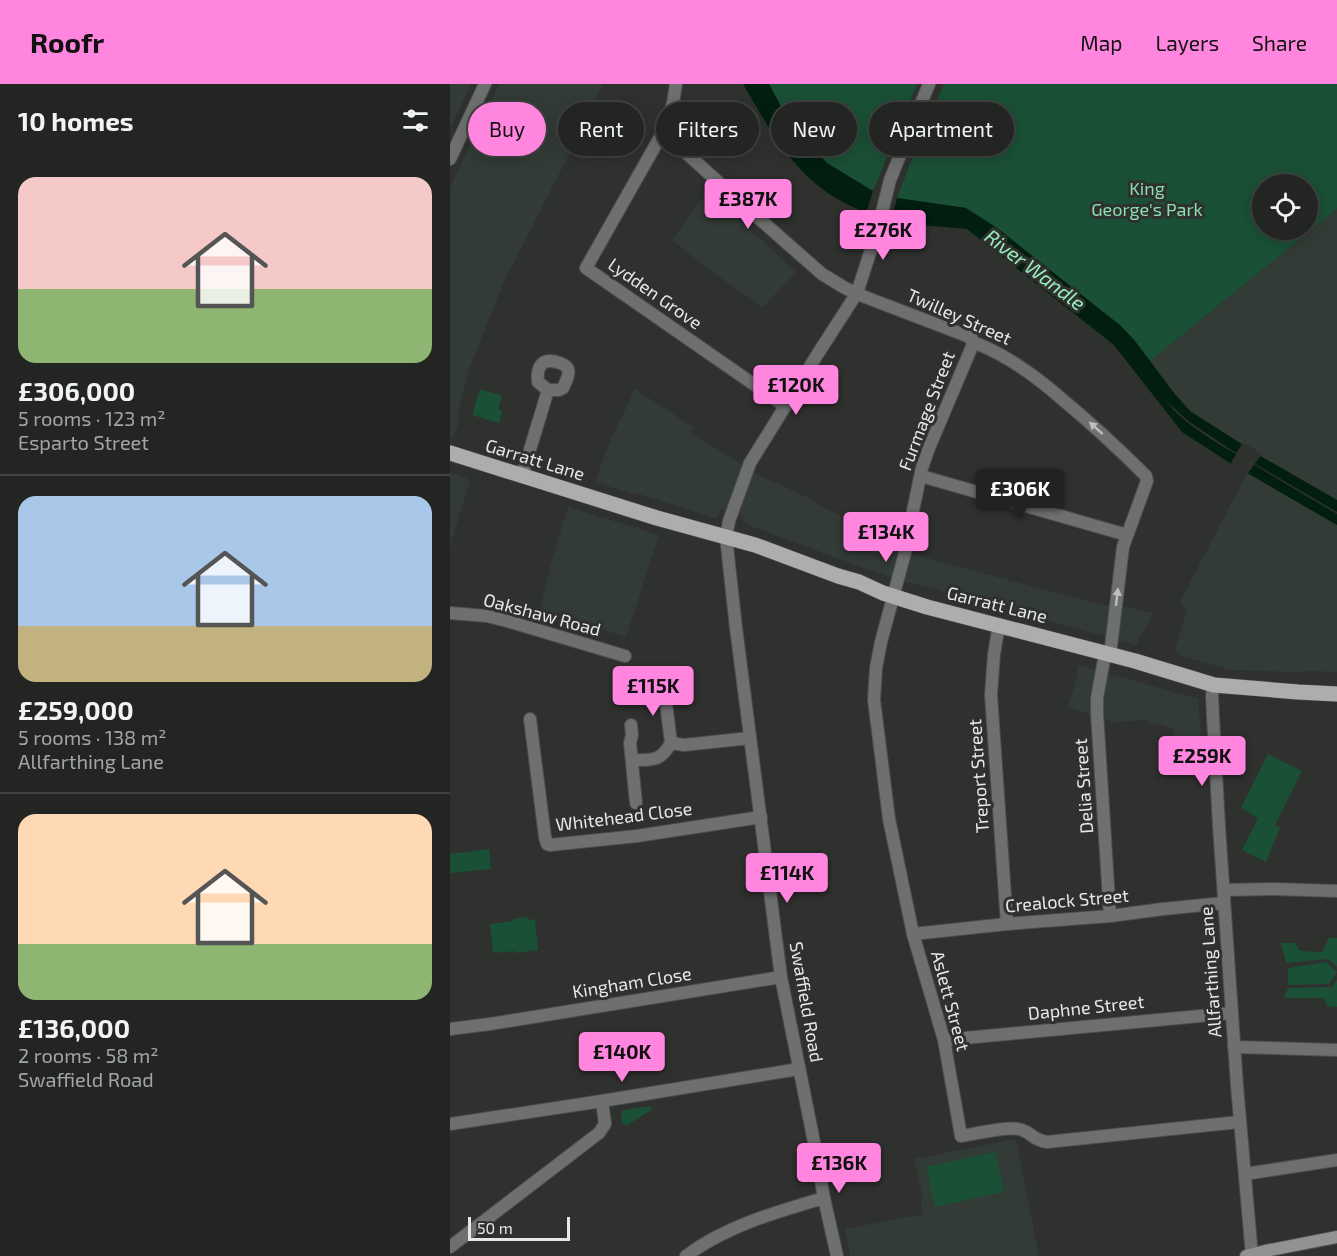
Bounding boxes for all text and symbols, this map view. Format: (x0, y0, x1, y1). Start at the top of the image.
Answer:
text: Roofr (30, 25, 104, 59)
text: Map (1080, 30, 1122, 55)
text: Layers (1155, 30, 1219, 55)
text: Share (1252, 30, 1307, 55)
chip: Buy (468, 102, 546, 156)
chip: Rent (558, 102, 644, 156)
chip: Filters (656, 102, 759, 156)
chip: New (771, 102, 857, 156)
chip: Apartment (869, 102, 1014, 156)
icon: filters (399, 104, 432, 137)
text: 10 homes (18, 105, 134, 136)
map controls (1252, 174, 1318, 240)
button: locate (1252, 174, 1318, 240)
park label: King George's Park (1091, 177, 1203, 220)
pin: £387K (706, 179, 790, 230)
text: £387K (719, 186, 777, 210)
pin: £276K (841, 210, 925, 261)
icon: home (171, 216, 279, 324)
text: £276K (854, 217, 912, 241)
water label: River Wandle (980, 224, 1091, 315)
street label: Lydden Grove (604, 253, 707, 334)
street label: Twilley Street (904, 283, 1015, 349)
street label: Furmage Street (893, 348, 959, 474)
pin: £120K (754, 365, 838, 416)
text: £120K (767, 372, 825, 396)
text: £306,000 (18, 375, 135, 406)
text: 5 rooms · 123 m² (18, 406, 166, 430)
one-way arrow (1089, 421, 1104, 435)
text: Esparto Street (18, 430, 149, 454)
street label: Garratt Lane (483, 434, 588, 485)
pin: £306K (978, 469, 1062, 520)
text: £306K (990, 476, 1050, 500)
pin: £134K (844, 512, 928, 563)
text: £134K (857, 519, 915, 543)
icon: home (171, 535, 279, 643)
street label: Garratt Lane (945, 581, 1050, 627)
one-way arrow (1112, 587, 1122, 606)
street label: Oakshaw Road (481, 588, 603, 640)
pin: £115K (611, 666, 695, 717)
text: £115K (627, 673, 679, 697)
text: £259,000 (18, 694, 134, 725)
street label: Treport Street (963, 718, 993, 834)
text: 5 rooms · 138 m² (18, 725, 166, 749)
pin: £259K (1160, 736, 1244, 787)
street label: Delia Street (1069, 738, 1097, 834)
text: £259K (1173, 743, 1231, 767)
text: Allfarthing Lane (18, 749, 164, 773)
street label: Whitehead Close (554, 797, 693, 835)
icon: home (171, 853, 279, 961)
pin: £114K (745, 853, 829, 904)
text: £114K (760, 860, 814, 884)
street label: Crealock Street (1004, 884, 1130, 916)
street label: Allfarthing Lane (1194, 906, 1226, 1038)
street label: Swaffield Road (786, 940, 828, 1064)
street label: Aslett Street (927, 948, 975, 1054)
street label: Kingham Close (571, 962, 693, 1002)
street label: Daphne Street (1027, 990, 1145, 1024)
text: £136,000 (18, 1012, 130, 1043)
pin: £140K (580, 1032, 664, 1083)
text: £140K (593, 1039, 651, 1063)
text: 2 rooms · 58 m² (18, 1043, 159, 1067)
text: Swaffield Road (18, 1067, 154, 1091)
pin: £136K (797, 1143, 881, 1194)
text: £136K (811, 1150, 867, 1174)
scale bar (468, 1214, 570, 1242)
text: 50 m (477, 1218, 513, 1237)

